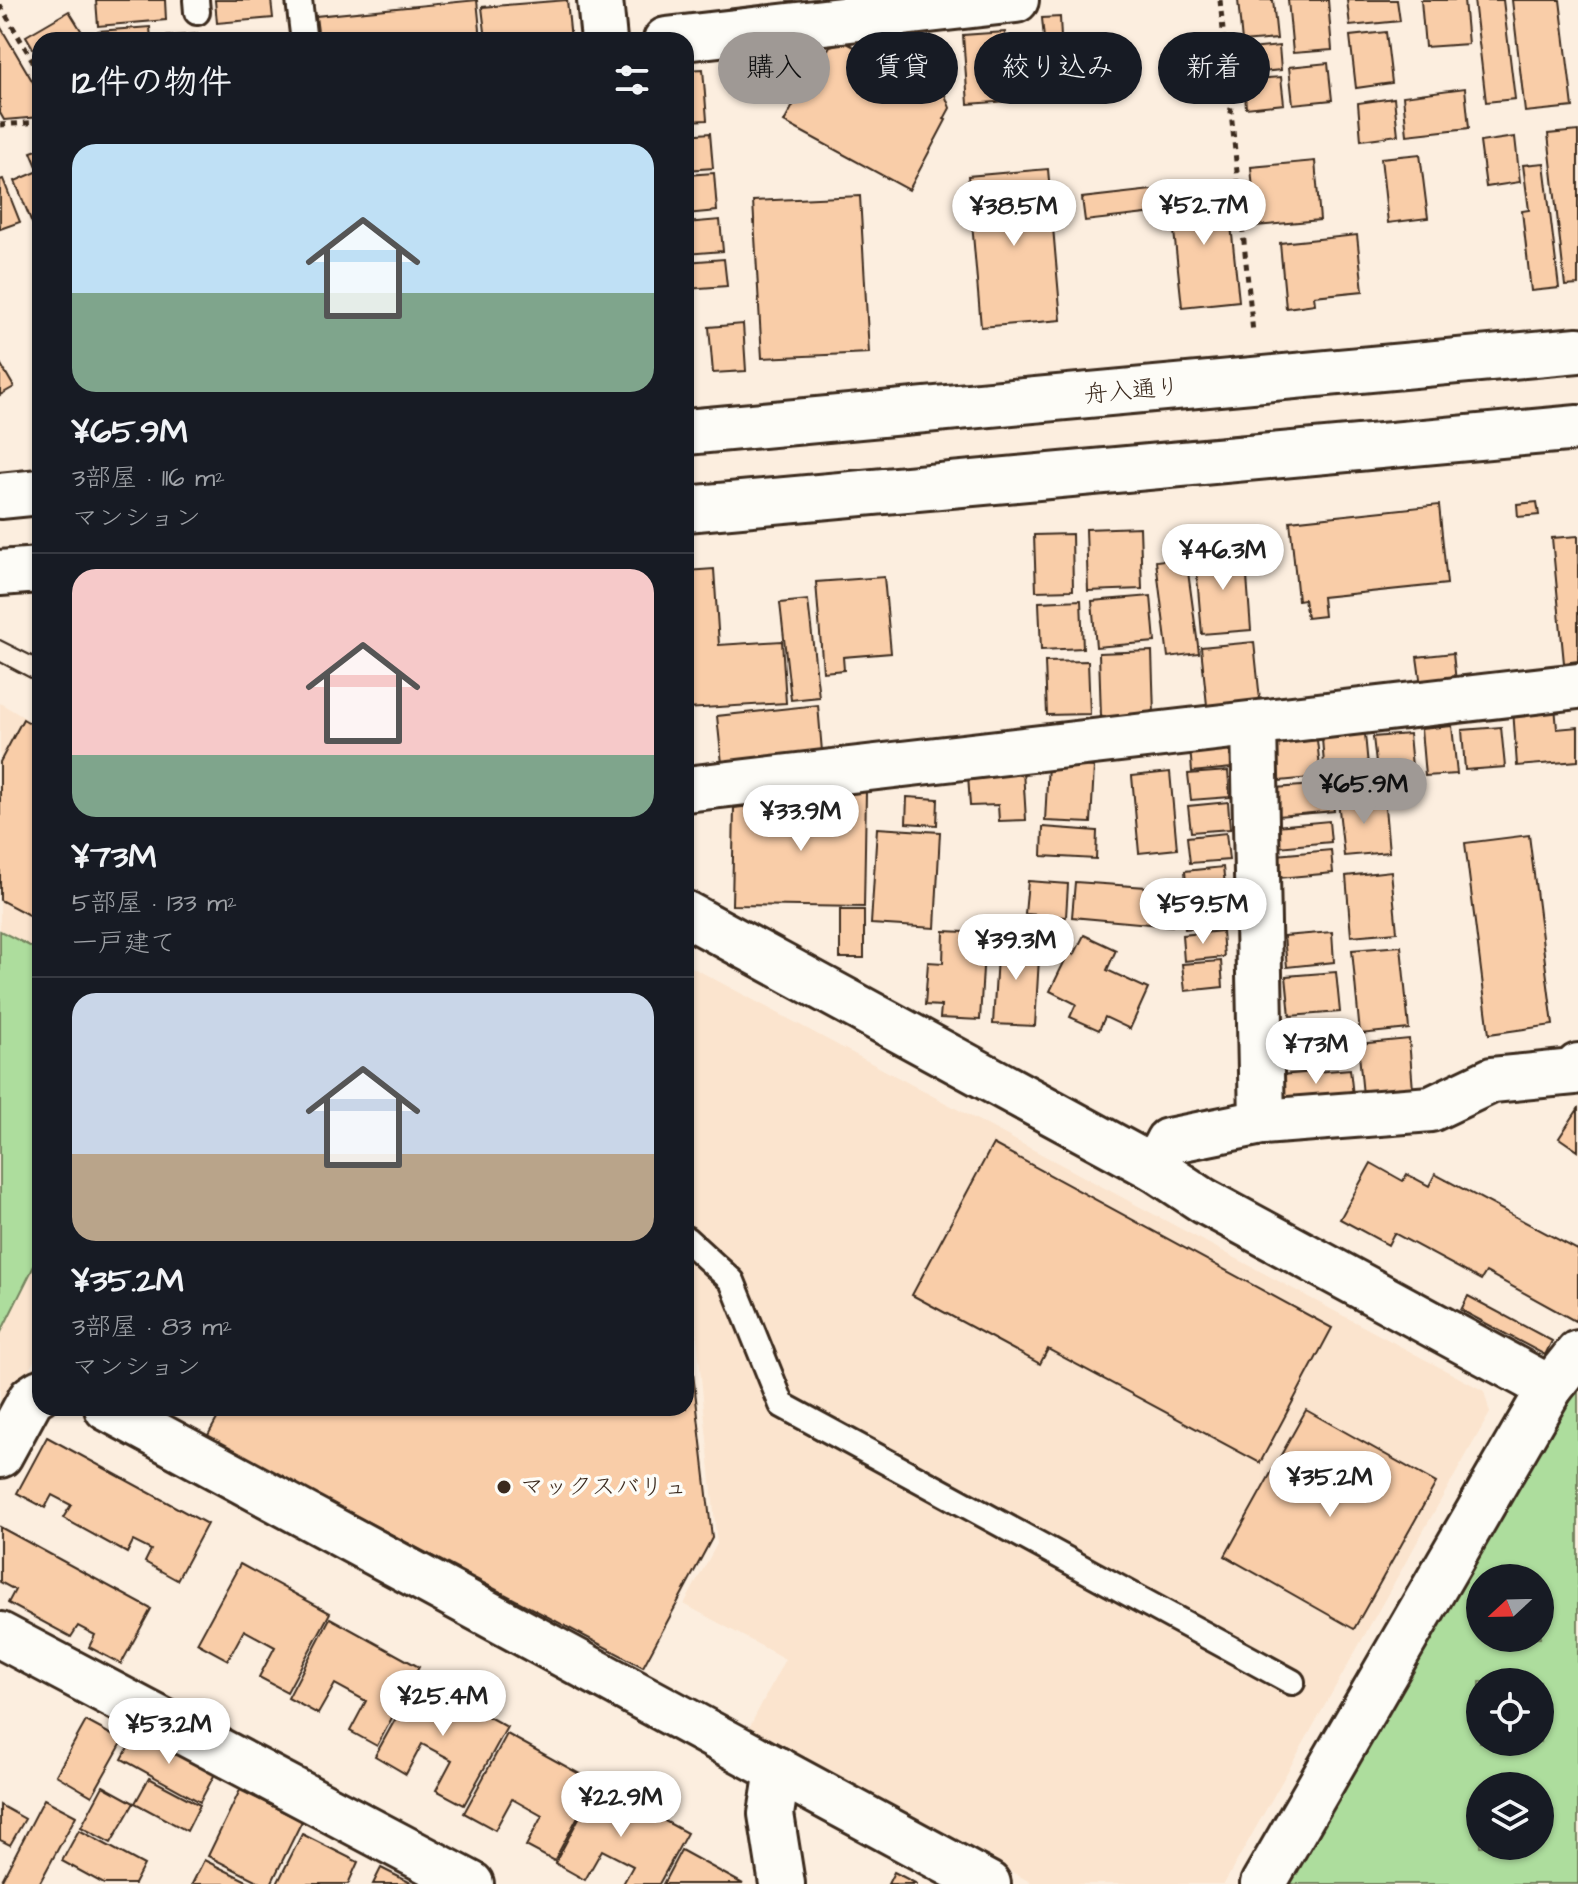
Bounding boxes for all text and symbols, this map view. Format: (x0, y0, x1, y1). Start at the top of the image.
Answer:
chip: 購入 (718, 32, 830, 104)
chip: 賃貸 (846, 32, 958, 104)
chip: 絞り込み (974, 32, 1142, 104)
chip: 新着 (1158, 32, 1270, 104)
icon: filters (610, 58, 654, 102)
text: 12件の物件 (72, 59, 232, 107)
pin: ¥52.7M (1139, 179, 1269, 247)
pin: ¥38.5M (949, 180, 1079, 248)
text: ¥52.7M (1160, 187, 1248, 223)
text: ¥38.5M (970, 188, 1058, 224)
icon: home (291, 196, 435, 340)
street label: 舟入通り (1083, 370, 1181, 412)
text: ¥65.9M (72, 408, 188, 456)
text: 3部屋 · 116 m² (72, 460, 225, 496)
text: マンション (72, 500, 201, 536)
pin: ¥46.3M (1158, 524, 1288, 592)
text: ¥46.3M (1180, 532, 1266, 568)
icon: home (291, 621, 435, 765)
pin: ¥65.9M (1299, 758, 1429, 826)
text: ¥65.9M (1320, 766, 1408, 802)
pin: ¥33.9M (736, 785, 866, 853)
text: ¥33.9M (761, 793, 841, 829)
text: ¥73M (72, 833, 157, 881)
pin: ¥59.5M (1138, 878, 1268, 946)
text: 5部屋 · 133 m² (72, 885, 237, 921)
text: ¥59.5M (1158, 886, 1248, 922)
pin: ¥39.3M (951, 914, 1081, 982)
text: ¥39.3M (976, 922, 1056, 958)
text: 一戸建て (72, 925, 176, 961)
pin: ¥73M (1269, 1018, 1363, 1086)
text: ¥73M (1284, 1026, 1348, 1062)
icon: home (291, 1045, 435, 1189)
text: ¥35.2M (72, 1257, 184, 1305)
text: 3部屋 · 83 m² (72, 1309, 232, 1345)
text: マンション (72, 1349, 201, 1385)
pin: ¥35.2M (1265, 1451, 1395, 1519)
text: ¥35.2M (1287, 1459, 1373, 1495)
place label: マックスバリュ (520, 1470, 688, 1504)
marker: マックスバリュ (495, 1478, 513, 1496)
north arrow (1466, 1564, 1554, 1652)
map controls (1466, 1564, 1554, 1860)
button: locate (1466, 1668, 1554, 1756)
pin: ¥25.4M (378, 1670, 508, 1738)
text: ¥25.4M (398, 1678, 488, 1714)
pin: ¥53.2M (104, 1698, 234, 1766)
text: ¥53.2M (126, 1706, 212, 1742)
pin: ¥22.9M (556, 1771, 686, 1839)
button: layers (1466, 1772, 1554, 1860)
text: ¥22.9M (579, 1779, 663, 1815)

